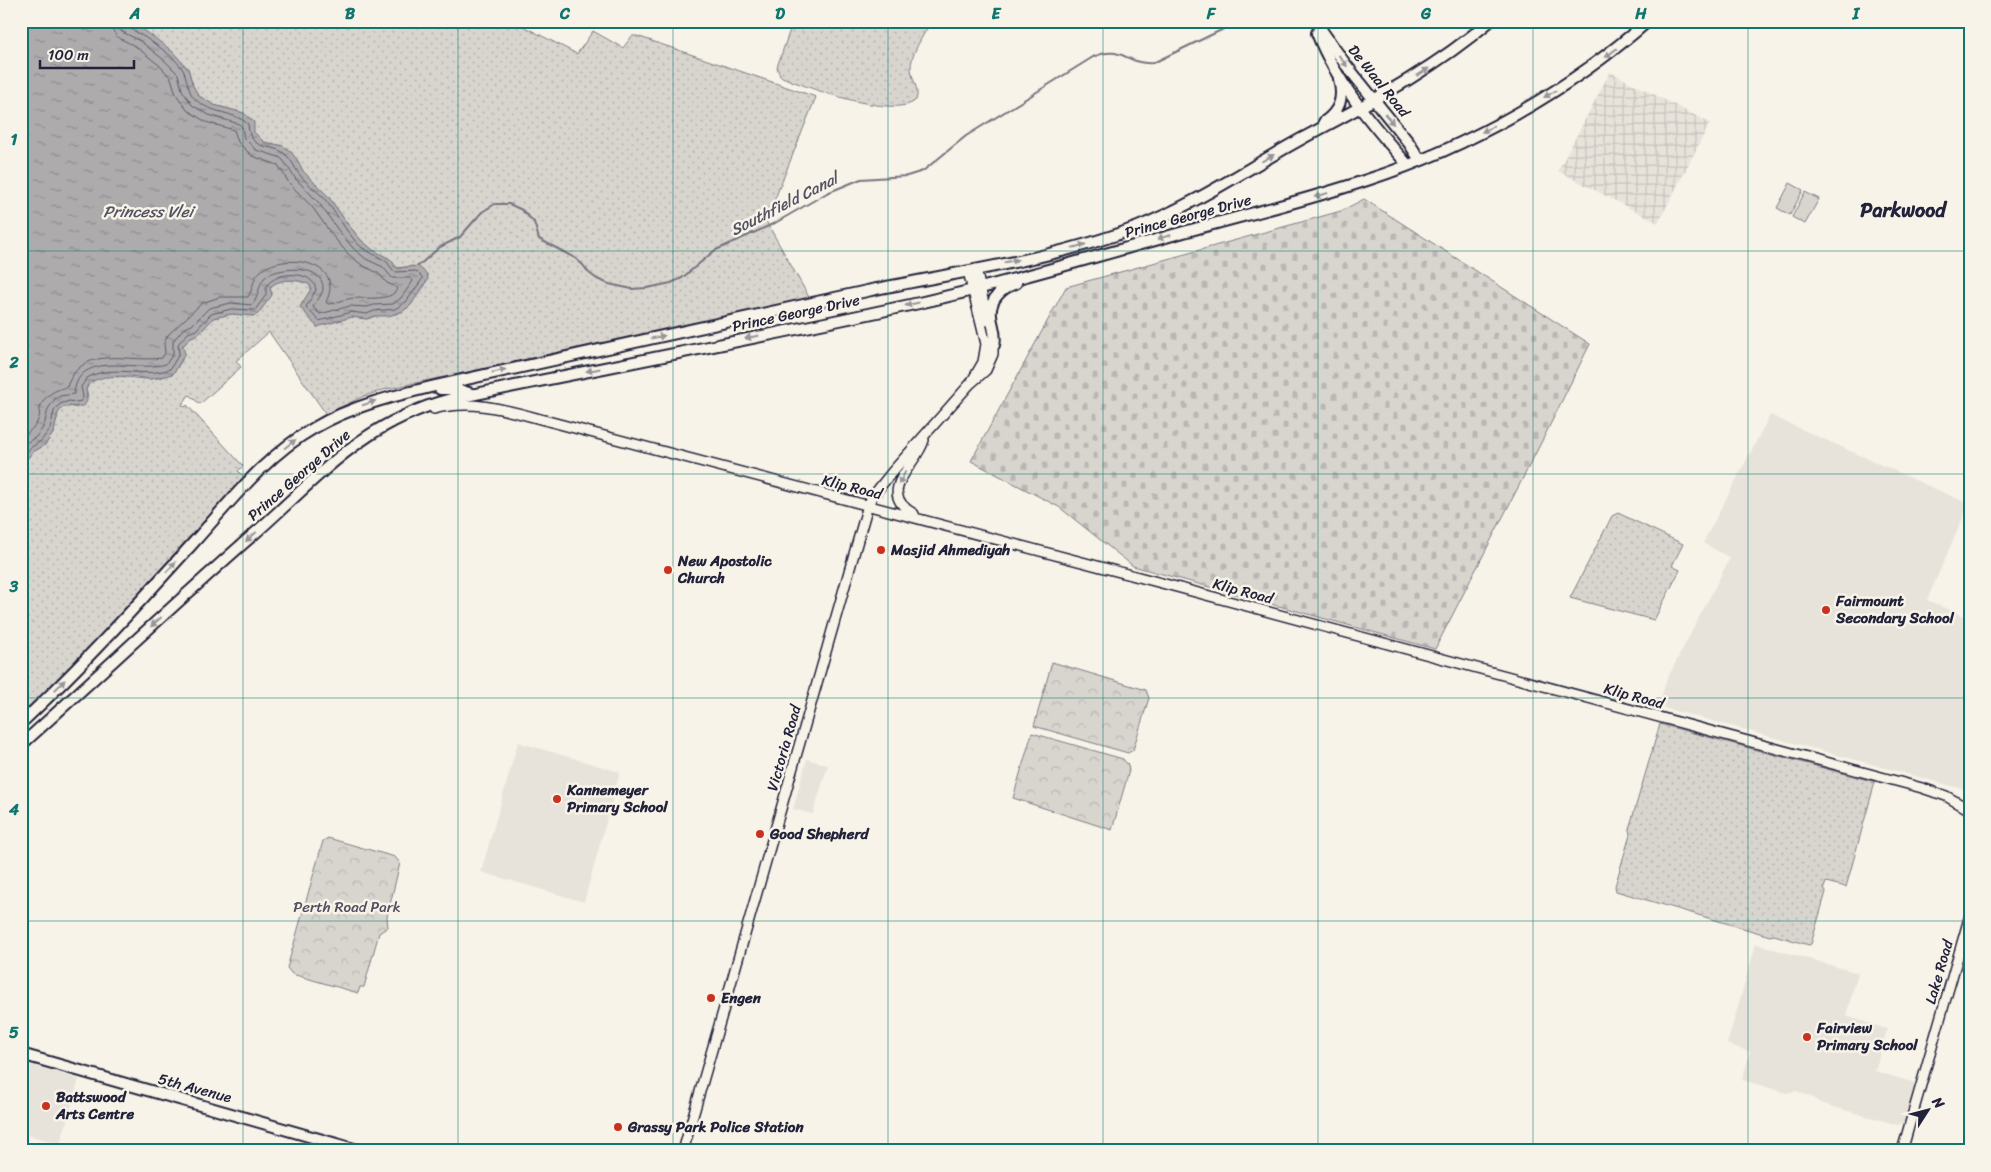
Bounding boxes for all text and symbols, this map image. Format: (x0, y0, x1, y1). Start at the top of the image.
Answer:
text: A (129, 0, 140, 28)
text: B (345, 0, 356, 28)
text: C (559, 0, 571, 28)
text: D (775, 0, 785, 28)
text: E (992, 0, 1002, 28)
text: F (1206, 0, 1217, 28)
text: G (1420, 0, 1432, 28)
text: H (1634, 0, 1647, 28)
text: I (1852, 0, 1861, 28)
scale bar (40, 38, 134, 70)
street label: De Waal Road (1341, 39, 1417, 124)
text: 100 m (48, 42, 89, 68)
one-way arrow (1605, 47, 1618, 58)
one-way arrow (1338, 54, 1348, 68)
one-way arrow (1416, 67, 1429, 77)
one-way arrow (1542, 90, 1557, 98)
one-way arrow (1383, 113, 1395, 125)
one-way arrow (1481, 124, 1494, 133)
text: 1 (11, 125, 18, 154)
one-way arrow (1260, 154, 1275, 162)
water label: Southfield Canal (725, 163, 846, 244)
street label: Prince George Drive (1122, 187, 1254, 245)
one-way arrow (1313, 191, 1328, 199)
district label: Parkwood (1860, 193, 1948, 228)
water label: Princess Vlei (103, 197, 196, 226)
one-way arrow (1157, 234, 1172, 242)
one-way arrow (1072, 242, 1087, 250)
one-way arrow (1004, 257, 1020, 265)
street label: Prince George Drive (730, 287, 863, 339)
one-way arrow (903, 301, 919, 309)
one-way arrow (651, 332, 667, 340)
one-way arrow (745, 333, 760, 341)
text: 2 (8, 348, 19, 377)
one-way arrow (586, 366, 601, 374)
one-way arrow (492, 367, 507, 375)
one-way arrow (361, 399, 376, 406)
street label: Prince George Drive (241, 422, 357, 527)
one-way arrow (283, 439, 297, 449)
street label: Klip Road (819, 467, 886, 507)
one-way arrow (898, 471, 906, 485)
one-way arrow (246, 531, 258, 543)
place label: Masjid Ahmediyah (890, 537, 1010, 563)
marker: Masjid Ahmediyah (875, 544, 887, 556)
place label: New Apostolic Church (677, 548, 772, 591)
one-way arrow (165, 561, 177, 573)
marker: New Apostolic Church (662, 564, 674, 576)
street label: Klip Road (1210, 570, 1277, 612)
text: 3 (9, 572, 19, 601)
place label: Fairmount Secondary School (1835, 588, 1955, 631)
marker: Fairmount Secondary School (1820, 604, 1832, 616)
one-way arrow (150, 616, 162, 628)
street label: Klip Road (1601, 675, 1668, 717)
one-way arrow (54, 679, 66, 691)
street label: Victoria Road (759, 701, 809, 794)
place label: Kannemeyer Primary School (566, 777, 668, 820)
marker: Kannemeyer Primary School (551, 793, 563, 805)
text: 4 (8, 795, 19, 824)
place label: Good Shepherd (769, 821, 871, 847)
marker: Good Shepherd (754, 828, 766, 840)
park label: Perth Road Park (293, 894, 401, 920)
street label: Lake Road (1917, 936, 1961, 1007)
place label: Engen (721, 985, 762, 1011)
marker: Engen (705, 992, 717, 1004)
place label: Fairview Primary School (1816, 1015, 1918, 1058)
text: 5 (9, 1018, 19, 1047)
marker: Fairview Primary School (1801, 1031, 1813, 1043)
street label: 5th Avenue (155, 1066, 235, 1110)
place label: Battswood Arts Centre (55, 1084, 134, 1127)
north arrow (1904, 1084, 1954, 1134)
text: N (1925, 1091, 1951, 1114)
marker: Battswood Arts Centre (40, 1100, 52, 1112)
place label: Grassy Park Police Station (627, 1114, 804, 1140)
marker: Grassy Park Police Station (612, 1121, 624, 1133)

